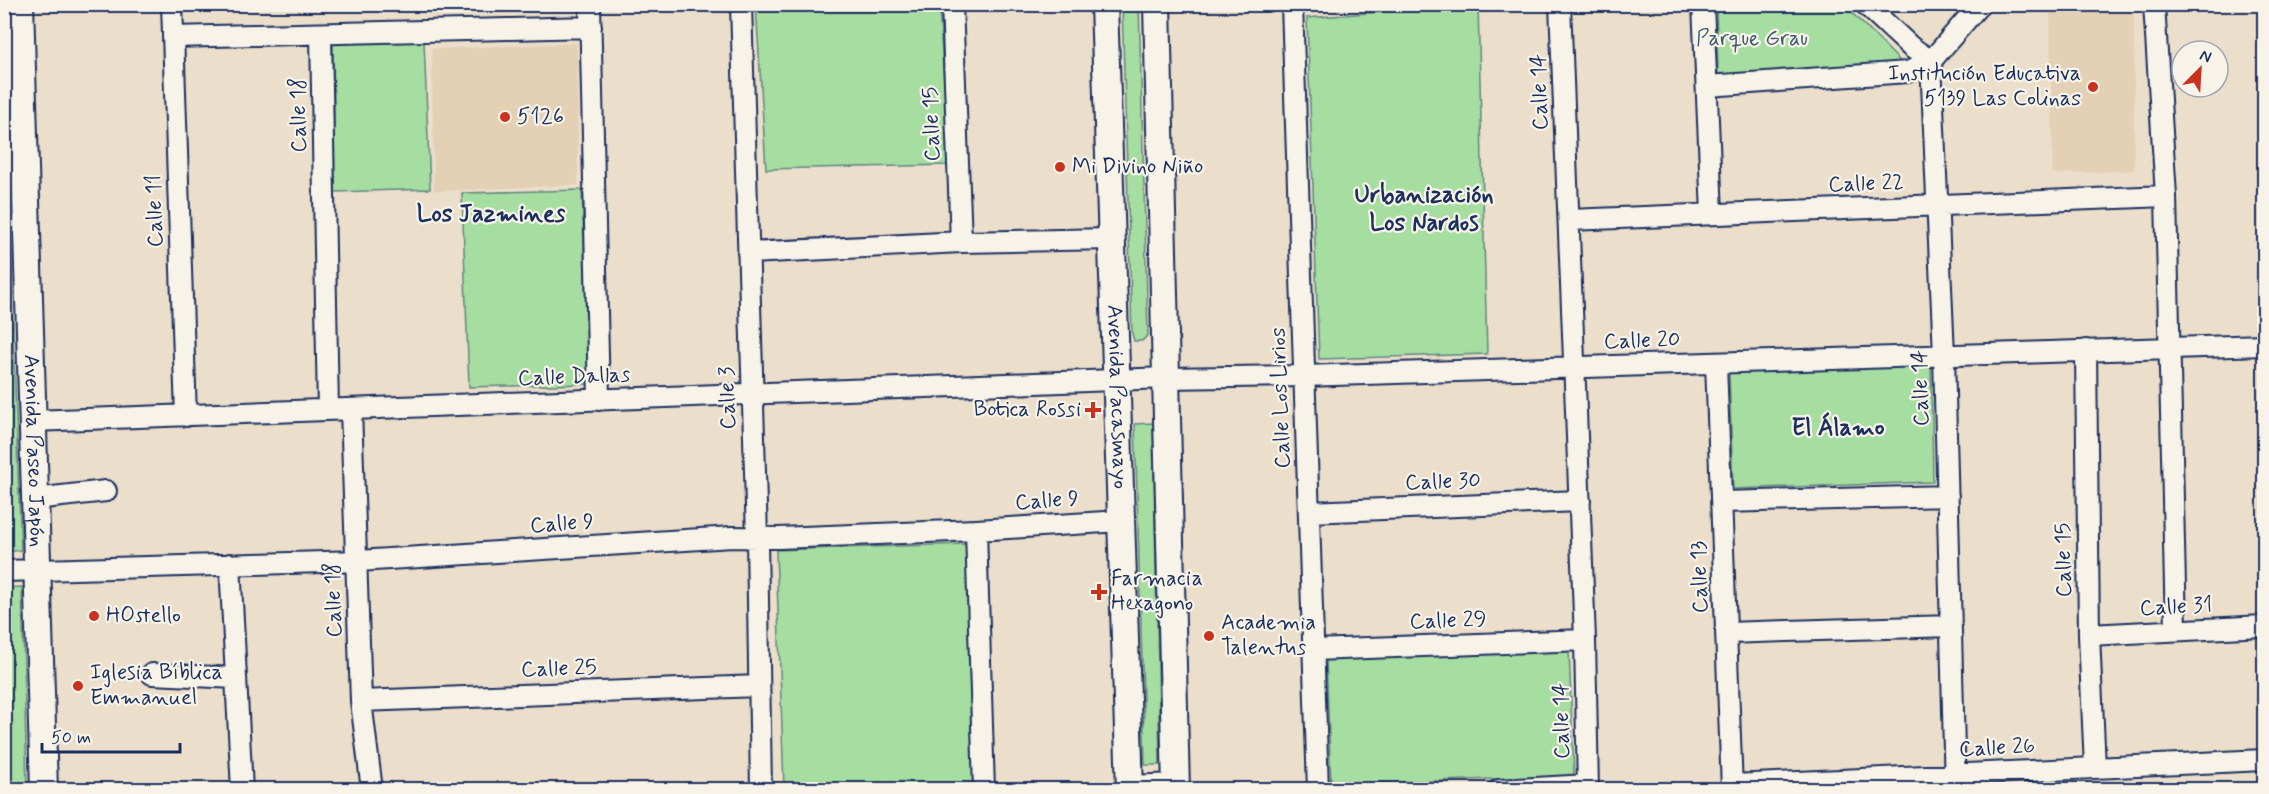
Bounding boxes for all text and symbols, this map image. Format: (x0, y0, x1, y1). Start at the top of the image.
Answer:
park label: Parque Grau (1696, 25, 1808, 53)
north arrow (2170, 39, 2230, 99)
text: N (2196, 45, 2215, 68)
street label: Calle 14 (1525, 53, 1555, 131)
place label: Institución Educativa 5139 Las Colinas (1888, 60, 2081, 113)
street label: Calle 18 (284, 77, 314, 153)
marker: Institución Educativa 5139 Las Colinas (2086, 80, 2100, 94)
street label: Calle 15 (917, 86, 947, 162)
place label: 5126 (517, 103, 564, 131)
marker: 5126 (498, 110, 512, 124)
place label: Mi Divino Niño (1072, 153, 1204, 181)
marker: Mi Divino Niño (1053, 160, 1067, 174)
street label: Calle 22 (1828, 169, 1904, 199)
street label: Calle 11 (140, 174, 170, 248)
district label: Urbanización Los Nardos (1355, 180, 1493, 239)
district label: Los Jazmines (417, 199, 566, 230)
street label: Avenida Pacasmayo (1100, 304, 1134, 490)
street label: Calle 20 (1603, 326, 1681, 356)
street label: Calle Los Lirios (1265, 327, 1297, 469)
street label: Calle 14 (1906, 349, 1936, 427)
street label: Avenida Paseo Japón (17, 354, 51, 548)
street label: Calle Dallas (517, 361, 631, 393)
street label: Calle 3 (713, 366, 743, 430)
place label: Botica Rossi (973, 396, 1081, 424)
marker: Botica Rossi (1086, 403, 1100, 417)
district label: El Álamo (1791, 412, 1885, 444)
street label: Calle 30 (1405, 467, 1481, 497)
street label: Calle 9 (1014, 485, 1080, 517)
street label: Calle 9 (529, 508, 595, 540)
street label: Calle 15 (2049, 522, 2079, 598)
street label: Calle 13 (1685, 540, 1715, 614)
street label: Calle 18 (319, 562, 349, 638)
place label: Farmacia Hexagono (1111, 565, 1203, 619)
marker: Farmacia Hexagono (1092, 585, 1106, 599)
street label: Calle 31 (2139, 591, 2213, 623)
place label: HOstello (106, 602, 181, 630)
street label: Calle 29 (1409, 606, 1487, 636)
marker: HOstello (87, 609, 101, 623)
place label: Academia Talentus (1221, 609, 1316, 662)
marker: Academia Talentus (1202, 629, 1216, 643)
street label: Calle 25 (521, 654, 597, 684)
place label: Iglesia Bíblica Emmanuel (90, 659, 223, 712)
marker: Iglesia Bíblica Emmanuel (71, 679, 85, 693)
street label: Calle 14 (1547, 683, 1577, 759)
scale bar (42, 716, 180, 754)
text: 50 m (51, 726, 91, 750)
street label: Calle 26 (1958, 732, 2036, 764)

